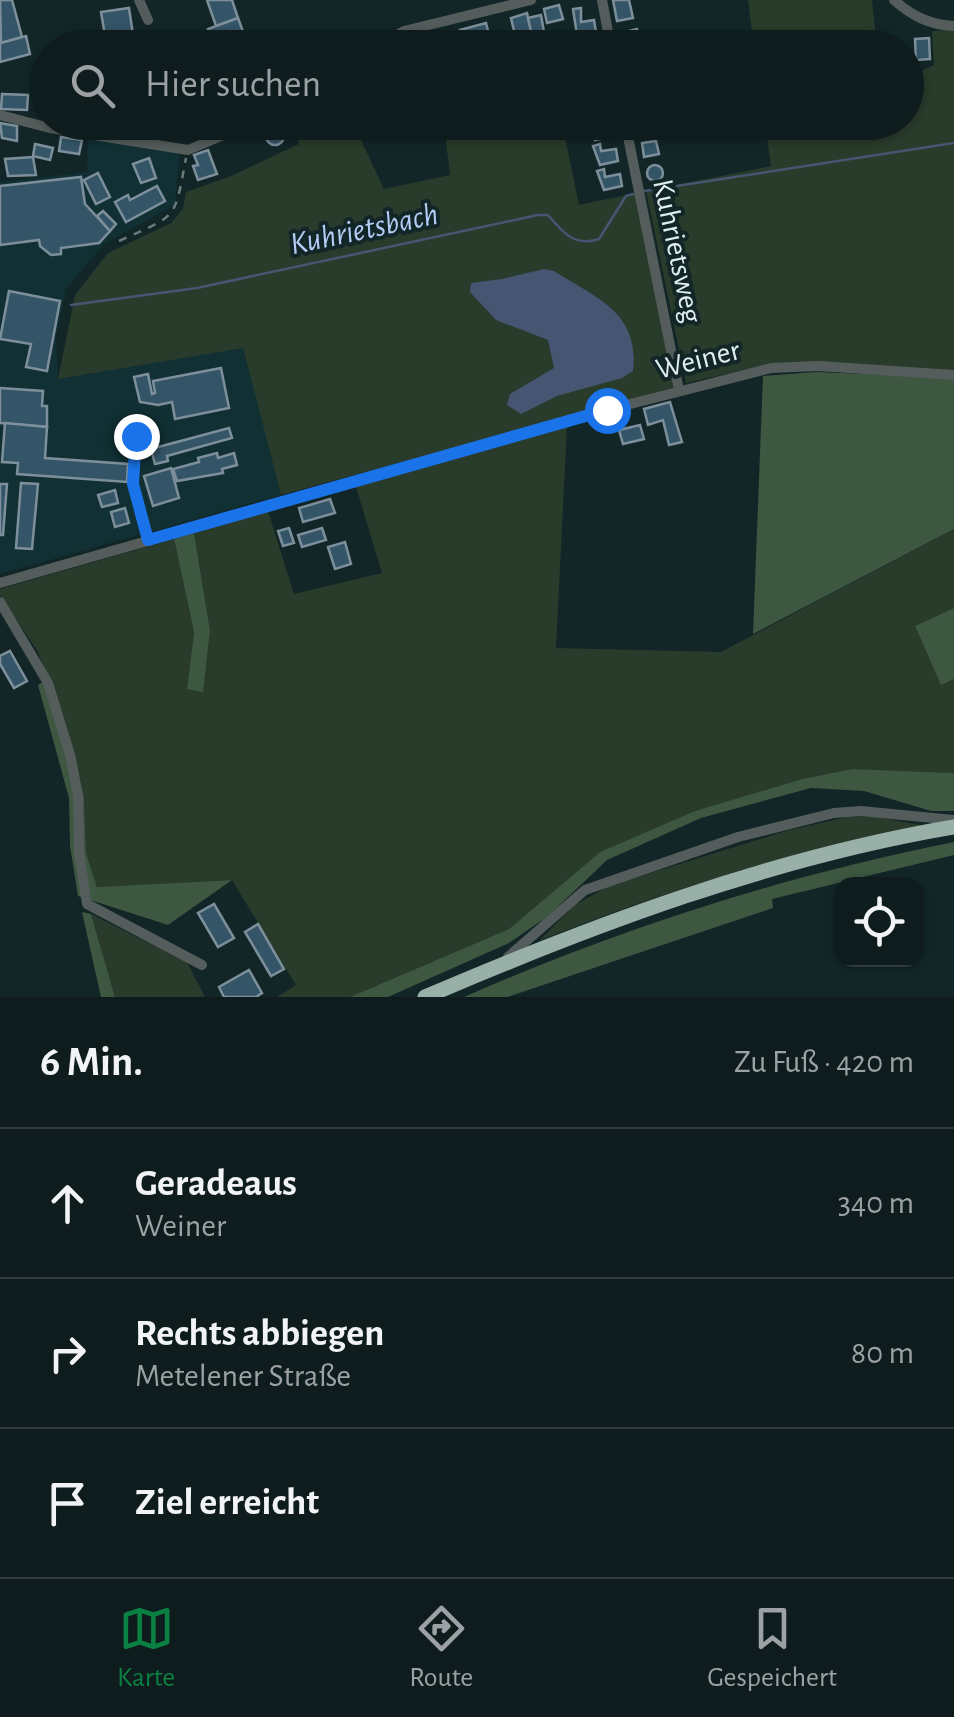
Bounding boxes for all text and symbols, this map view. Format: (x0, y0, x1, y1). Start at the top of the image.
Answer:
search box (30, 30, 924, 140)
icon: search (65, 58, 120, 113)
text: Hier suchen (145, 66, 321, 104)
street label: Kuhrietsweg (647, 177, 707, 326)
water label: Kuhrietsbach (287, 198, 441, 260)
street label: Weiner (653, 335, 743, 385)
route start (585, 388, 631, 434)
route end (114, 414, 160, 460)
map controls (834, 877, 924, 967)
button: locate (834, 877, 924, 967)
text: 6 Min. (40, 1041, 143, 1083)
text: Zu Fuß · 420 m (734, 1046, 914, 1078)
text: Geradeaus (135, 1165, 297, 1203)
icon: ahead (40, 1176, 95, 1231)
text: 340 m (838, 1187, 914, 1219)
text: Weiner (135, 1210, 226, 1242)
text: Rechts abbiegen (135, 1315, 384, 1353)
icon: right (40, 1326, 95, 1381)
text: 80 m (851, 1337, 914, 1369)
text: Metelener Straße (135, 1360, 351, 1392)
icon: arrive (40, 1476, 95, 1531)
text: Ziel erreicht (135, 1484, 319, 1522)
tab: Karte (117, 1601, 175, 1695)
tab: Route (409, 1601, 473, 1695)
tab: Gespeichert (707, 1601, 837, 1695)

